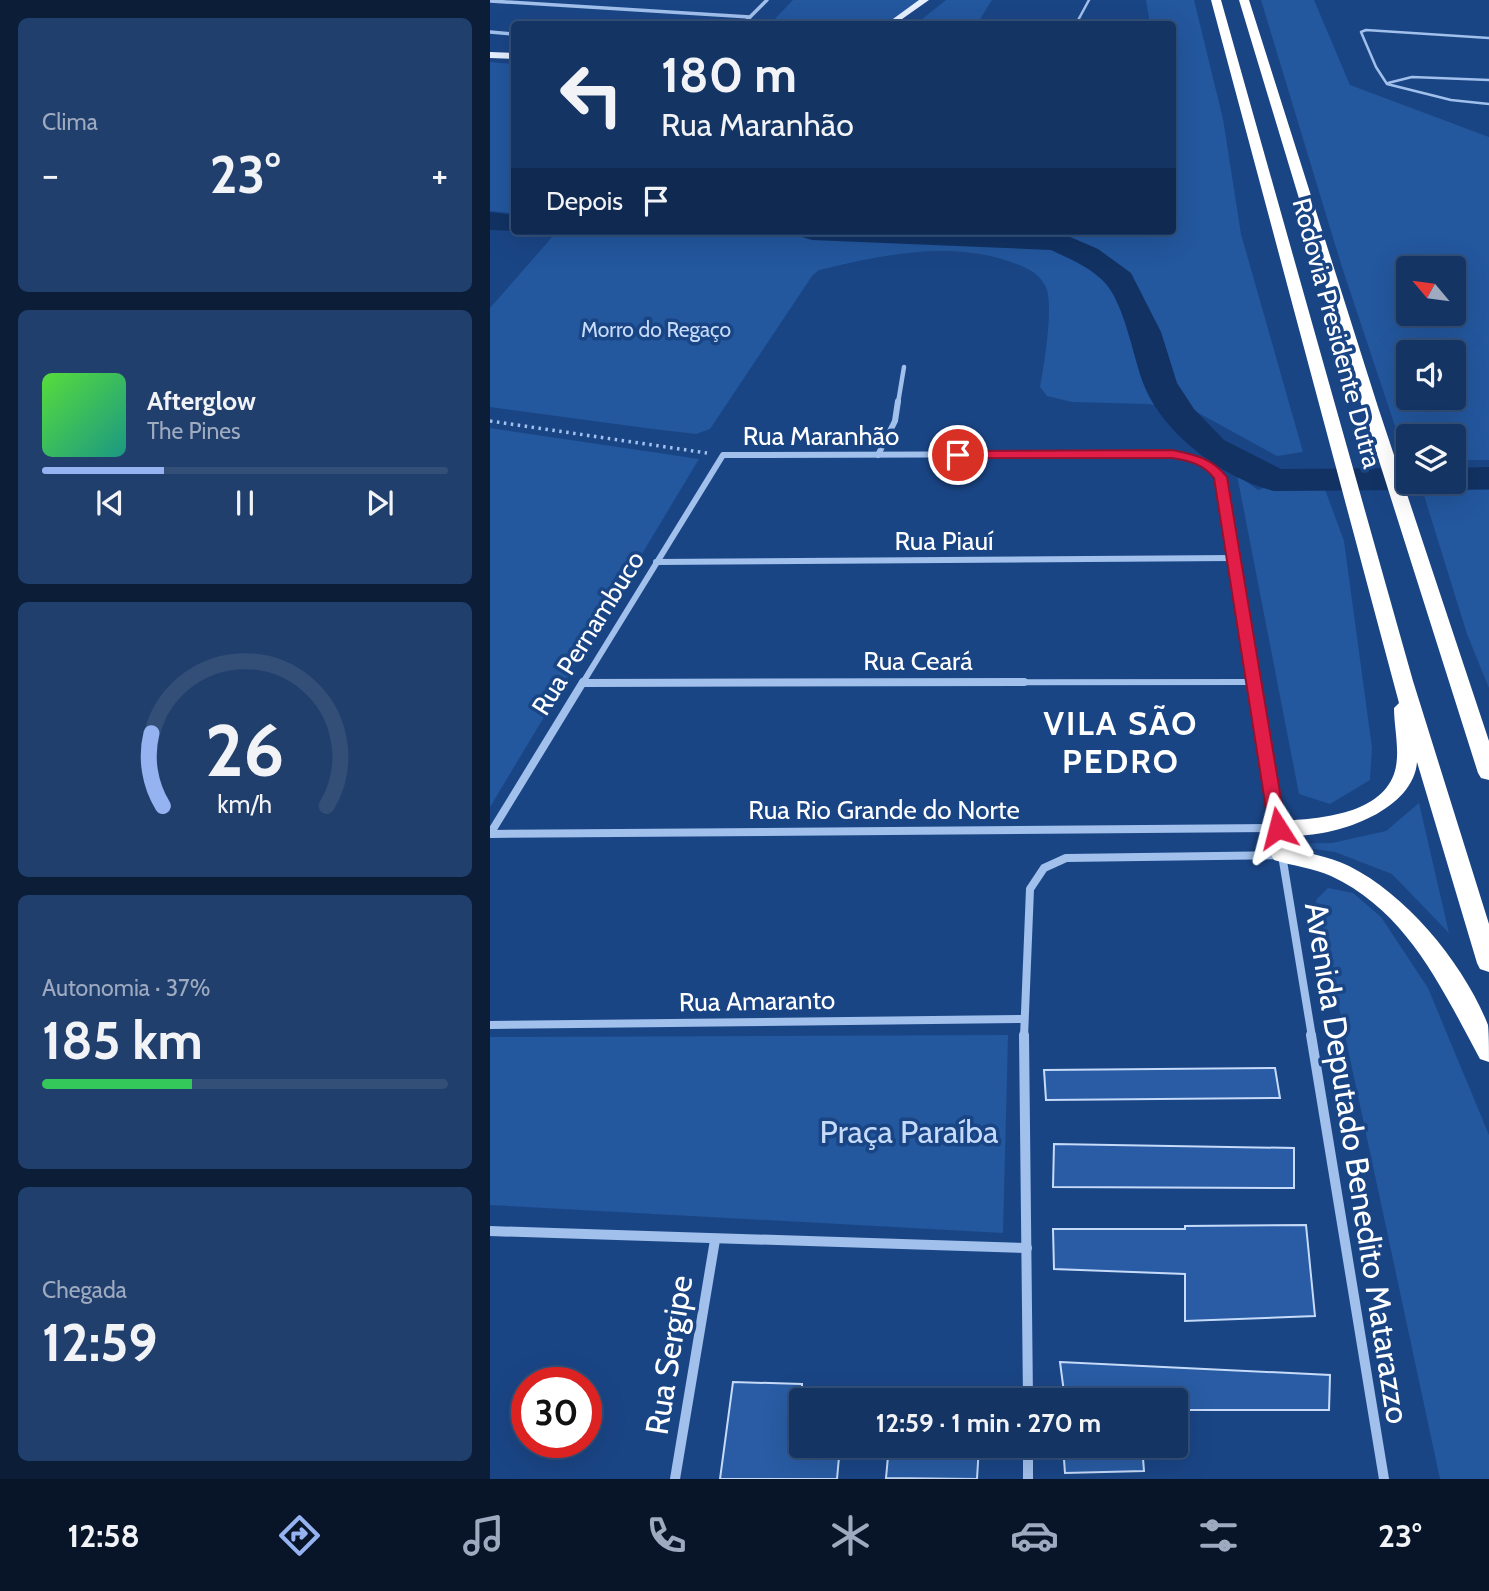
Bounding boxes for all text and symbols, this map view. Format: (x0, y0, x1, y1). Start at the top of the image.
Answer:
text: 180 m (661, 45, 797, 104)
icon: left (546, 49, 637, 140)
text: Rua Maranhão (661, 105, 854, 144)
text: Clima (42, 108, 98, 136)
text: 23° (210, 143, 280, 206)
text: − (42, 151, 59, 198)
text: + (431, 151, 448, 198)
icon: arrive (637, 182, 675, 220)
text: Depois (546, 185, 623, 217)
street label: Rodovia Presidente Dutra (1286, 194, 1389, 472)
north arrow (1396, 256, 1466, 326)
map controls (1396, 256, 1466, 494)
park label: Morro do Regaço (581, 317, 731, 342)
button: sound (1396, 340, 1466, 410)
text: Afterglow (147, 385, 256, 417)
text: The Pines (147, 417, 241, 445)
street label: Rua Maranhão (743, 420, 899, 452)
button: layers (1396, 424, 1466, 494)
pin (928, 425, 988, 485)
icon: arrive (939, 436, 977, 474)
icon: previous (91, 484, 129, 522)
icon: pause (226, 484, 264, 522)
icon: next (361, 484, 399, 522)
street label: Rua Piauí (894, 525, 994, 557)
street label: Rua Pernambuco (525, 545, 651, 721)
street label: Rua Ceará (863, 645, 973, 677)
district label: VILA SÃO PEDRO (1044, 703, 1198, 781)
text: 26 (205, 706, 285, 794)
text: km/h (218, 788, 272, 818)
position arrow (1241, 791, 1315, 865)
street label: Rua Rio Grande do Norte (748, 794, 1020, 826)
street label: Avenida Deputado Benedito Matarazzo (1297, 899, 1418, 1427)
text: Autonomia · 37% (42, 974, 210, 1002)
street label: Rua Amaranto (679, 984, 835, 1018)
text: 185 km (42, 1009, 203, 1072)
park label: Praça Paraíba (820, 1112, 999, 1151)
street label: Rua Sergipe (637, 1272, 700, 1437)
text: Chegada (42, 1276, 127, 1304)
text: 12:59 (42, 1311, 157, 1374)
speed limit sign: 30 (511, 1367, 602, 1458)
text: 12:59 · 1 min · 270 m (876, 1407, 1101, 1439)
icon: directions (275, 1511, 324, 1560)
icon: music (459, 1511, 508, 1560)
icon: phone (642, 1511, 691, 1560)
icon: climate (826, 1511, 875, 1560)
icon: car (1010, 1511, 1059, 1560)
icon: filters (1194, 1511, 1243, 1560)
text: 12:58 (67, 1516, 140, 1555)
text: 23° (1378, 1516, 1421, 1555)

